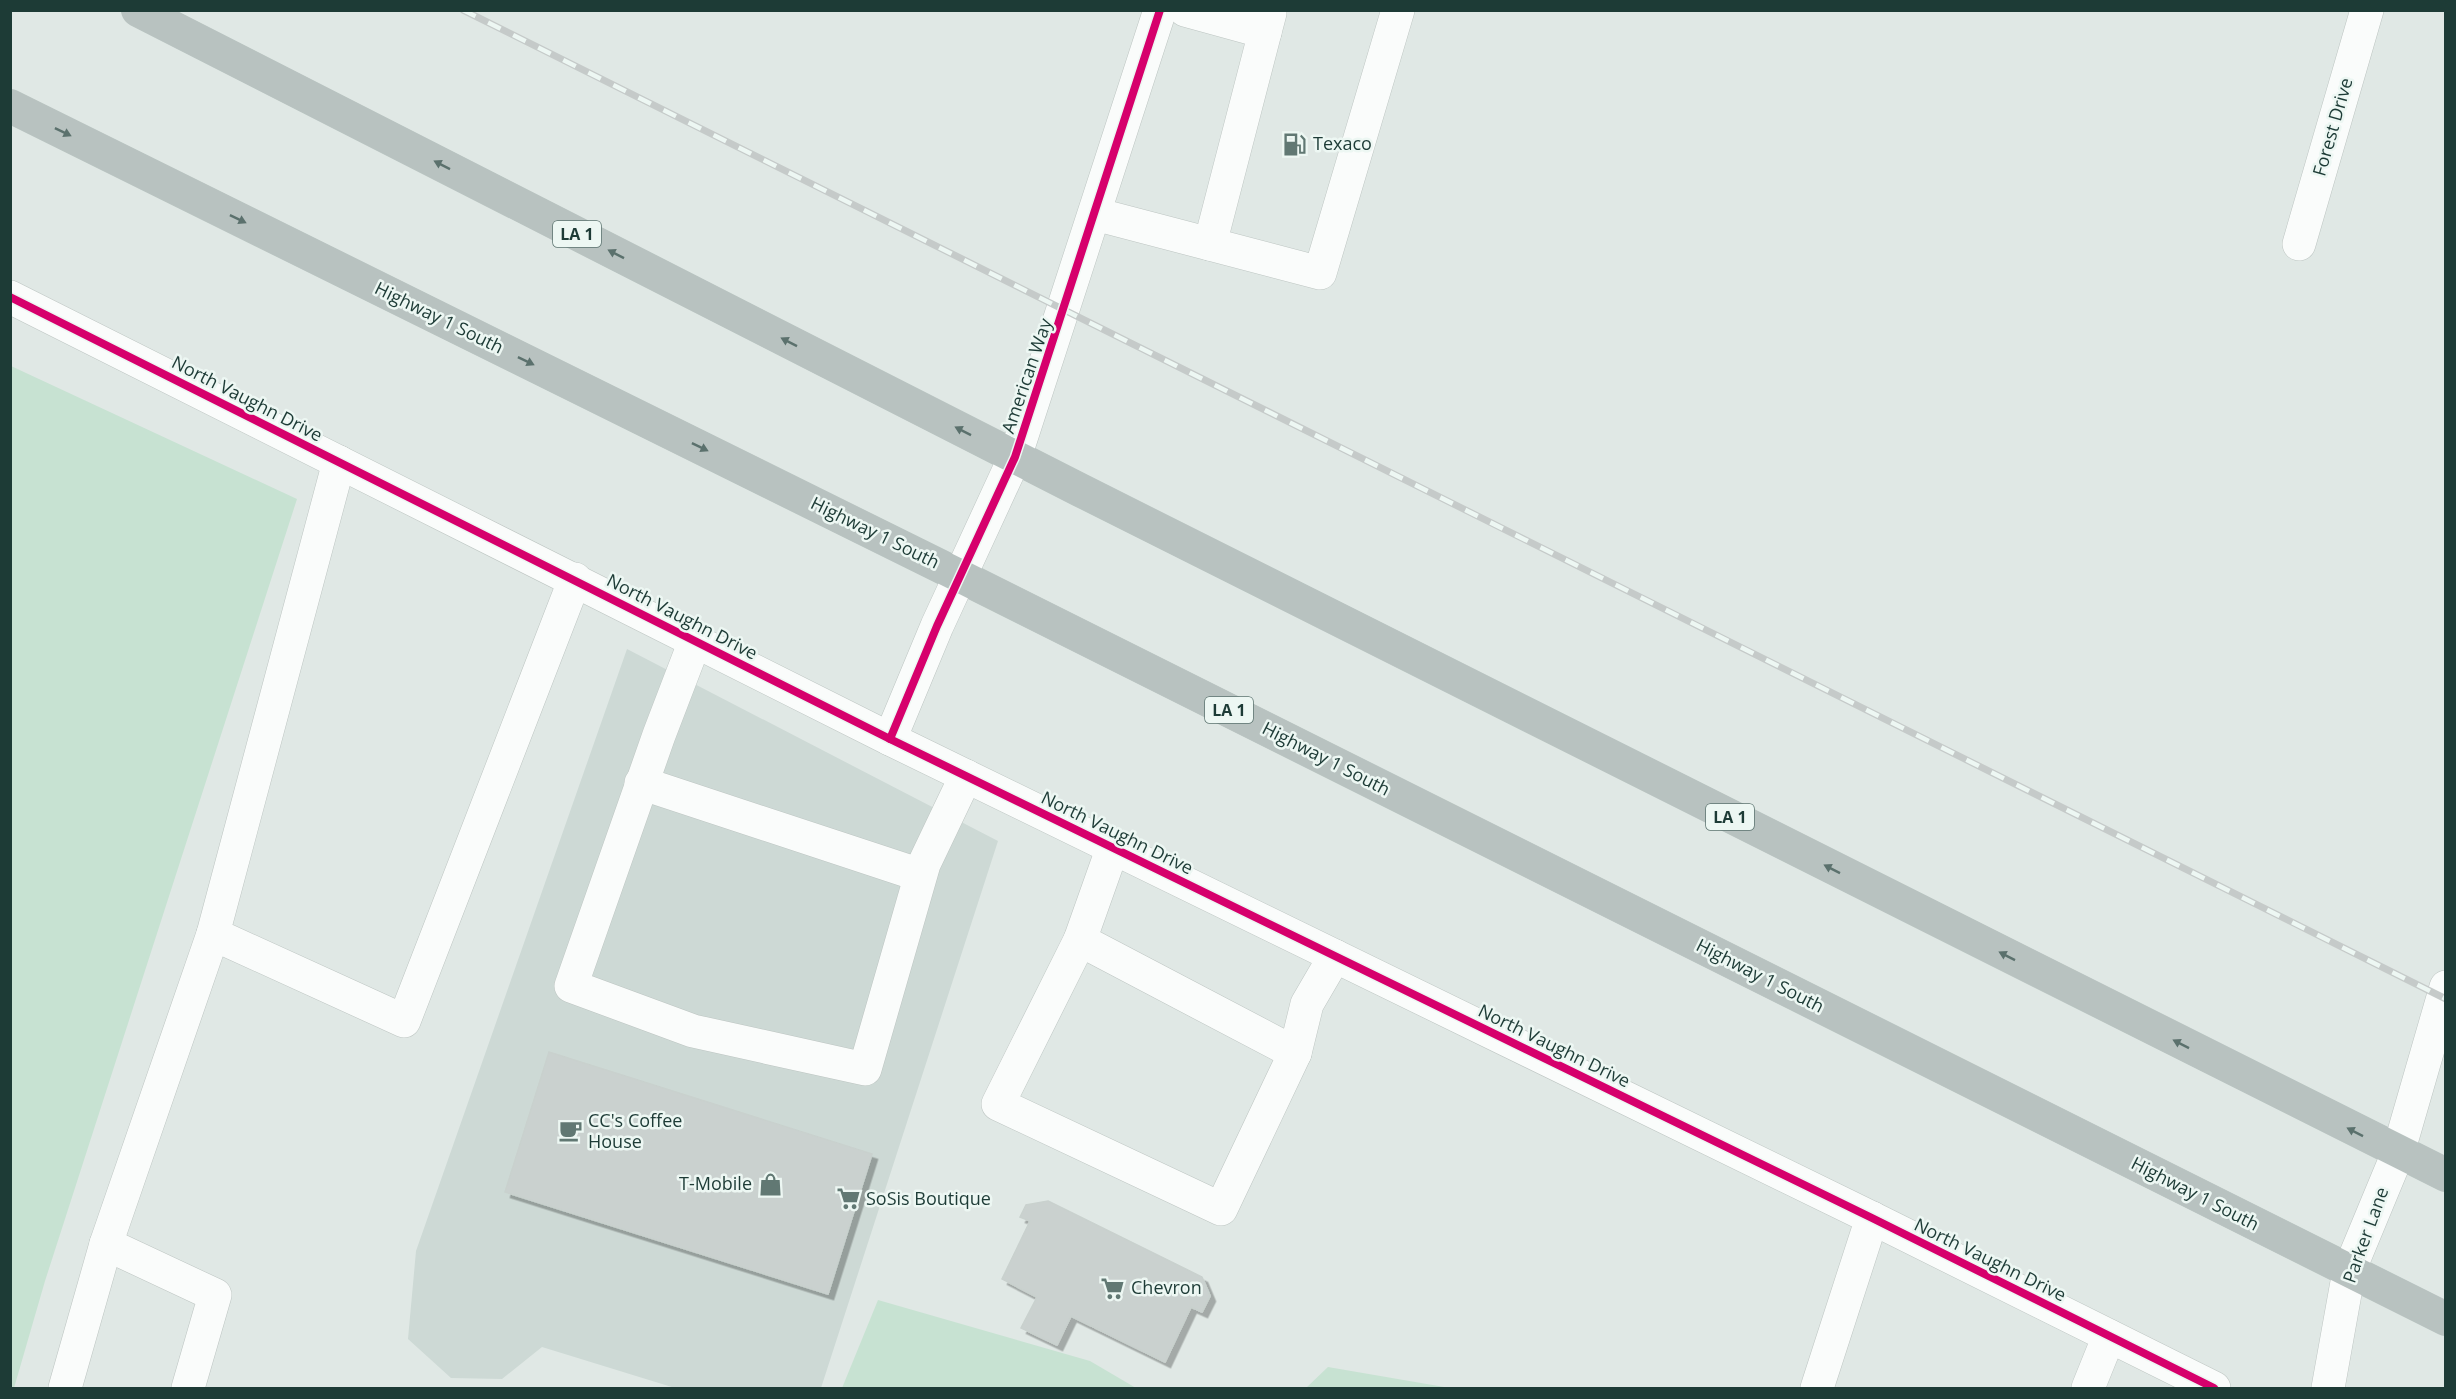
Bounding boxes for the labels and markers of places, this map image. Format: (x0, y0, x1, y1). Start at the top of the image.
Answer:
fuel station icon: Texaco (1282, 131, 1308, 157)
place label: Texaco (1313, 131, 1372, 155)
place label: CC's Coffee House (588, 1108, 682, 1153)
cafe icon: CC's Coffee House (557, 1118, 583, 1144)
place label: T-Mobile (679, 1171, 752, 1195)
shop icon: T-Mobile (757, 1171, 783, 1197)
supermarket icon: SoSis Boutique (835, 1186, 861, 1212)
place label: SoSis Boutique (866, 1186, 991, 1210)
supermarket icon: Chevron (1100, 1275, 1126, 1301)
place label: Chevron (1131, 1275, 1202, 1299)

